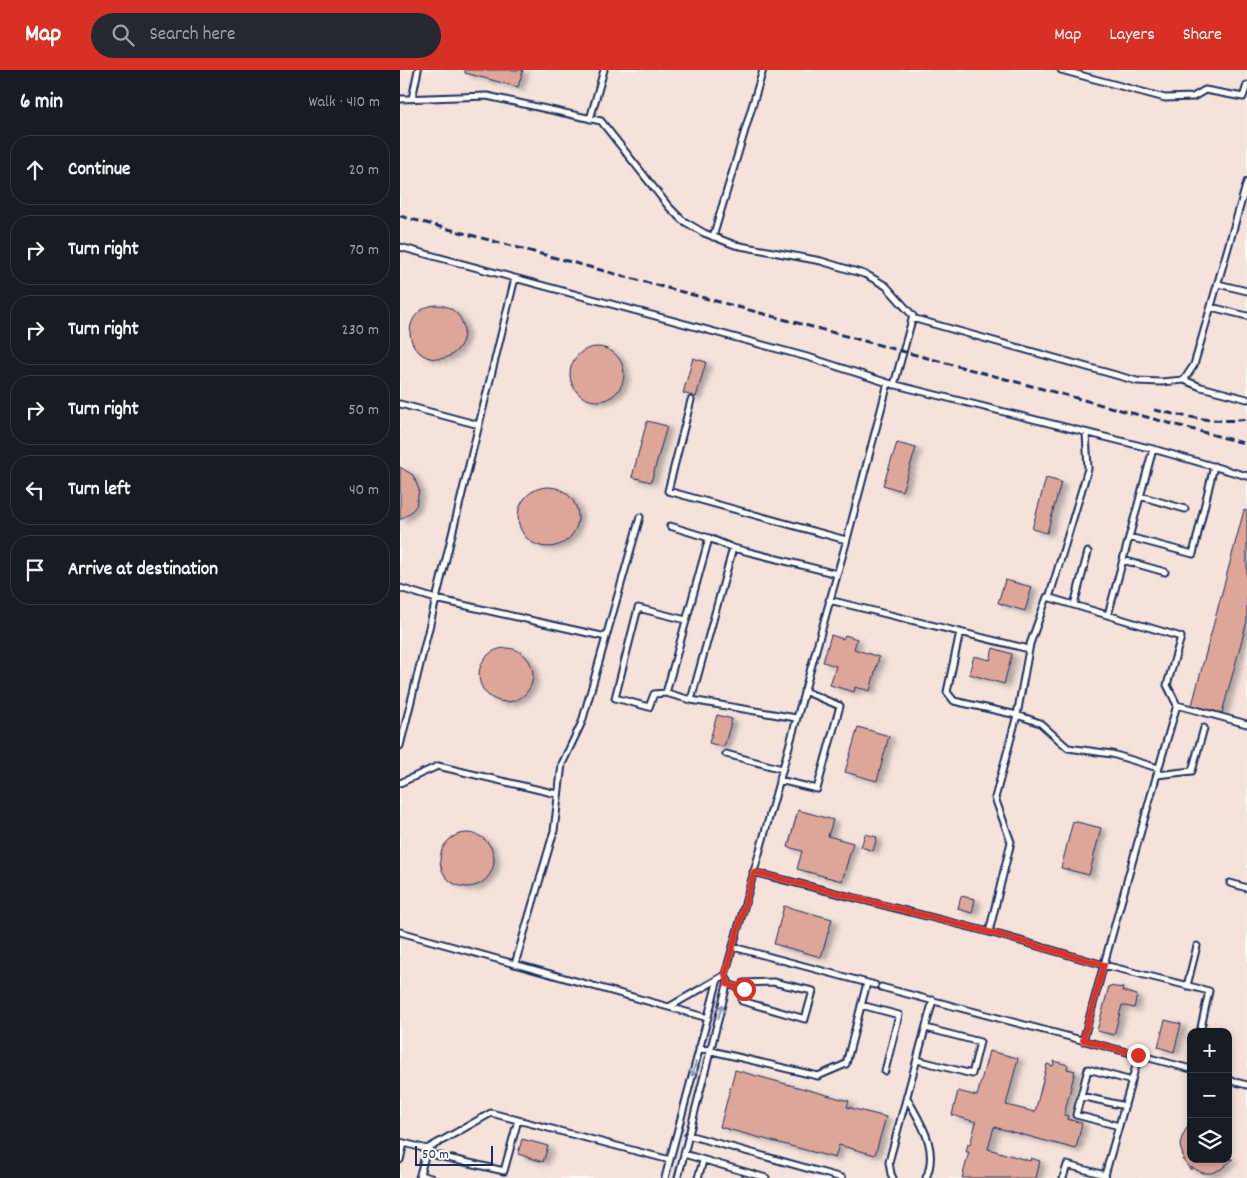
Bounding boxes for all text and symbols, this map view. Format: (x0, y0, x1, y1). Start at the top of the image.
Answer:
search box (91, 13, 441, 58)
text: Map (25, 18, 61, 52)
icon: search (109, 21, 137, 49)
text: Search here (149, 22, 235, 49)
text: Map (1054, 23, 1081, 48)
text: Layers (1109, 23, 1155, 48)
text: Share (1183, 23, 1222, 48)
text: 6 min (20, 88, 63, 118)
text: Walk · 410 m (308, 91, 380, 114)
icon: ahead (21, 156, 49, 184)
text: Continue (68, 157, 130, 184)
text: 20 m (349, 159, 379, 182)
icon: right (21, 236, 49, 264)
text: Turn right (68, 237, 139, 264)
text: 70 m (349, 239, 379, 262)
icon: right (21, 316, 49, 344)
text: Turn right (68, 317, 139, 344)
text: 230 m (342, 319, 379, 342)
icon: right (21, 396, 49, 424)
text: Turn right (68, 397, 139, 424)
text: 50 m (348, 399, 379, 422)
icon: left (21, 476, 49, 504)
text: Turn left (68, 477, 131, 504)
text: 40 m (349, 479, 379, 502)
icon: arrive (21, 556, 49, 584)
text: Arrive at destination (68, 557, 218, 584)
route start (733, 978, 756, 1001)
one-way arrow (716, 1004, 725, 1020)
map controls (1187, 1028, 1232, 1163)
button: + (1187, 1028, 1232, 1073)
route end (1127, 1044, 1150, 1067)
one-way arrow (689, 1061, 698, 1077)
button: − (1187, 1073, 1232, 1118)
button: layers (1187, 1118, 1232, 1163)
scale bar (415, 1143, 492, 1166)
text: 50 m (422, 1145, 449, 1165)

